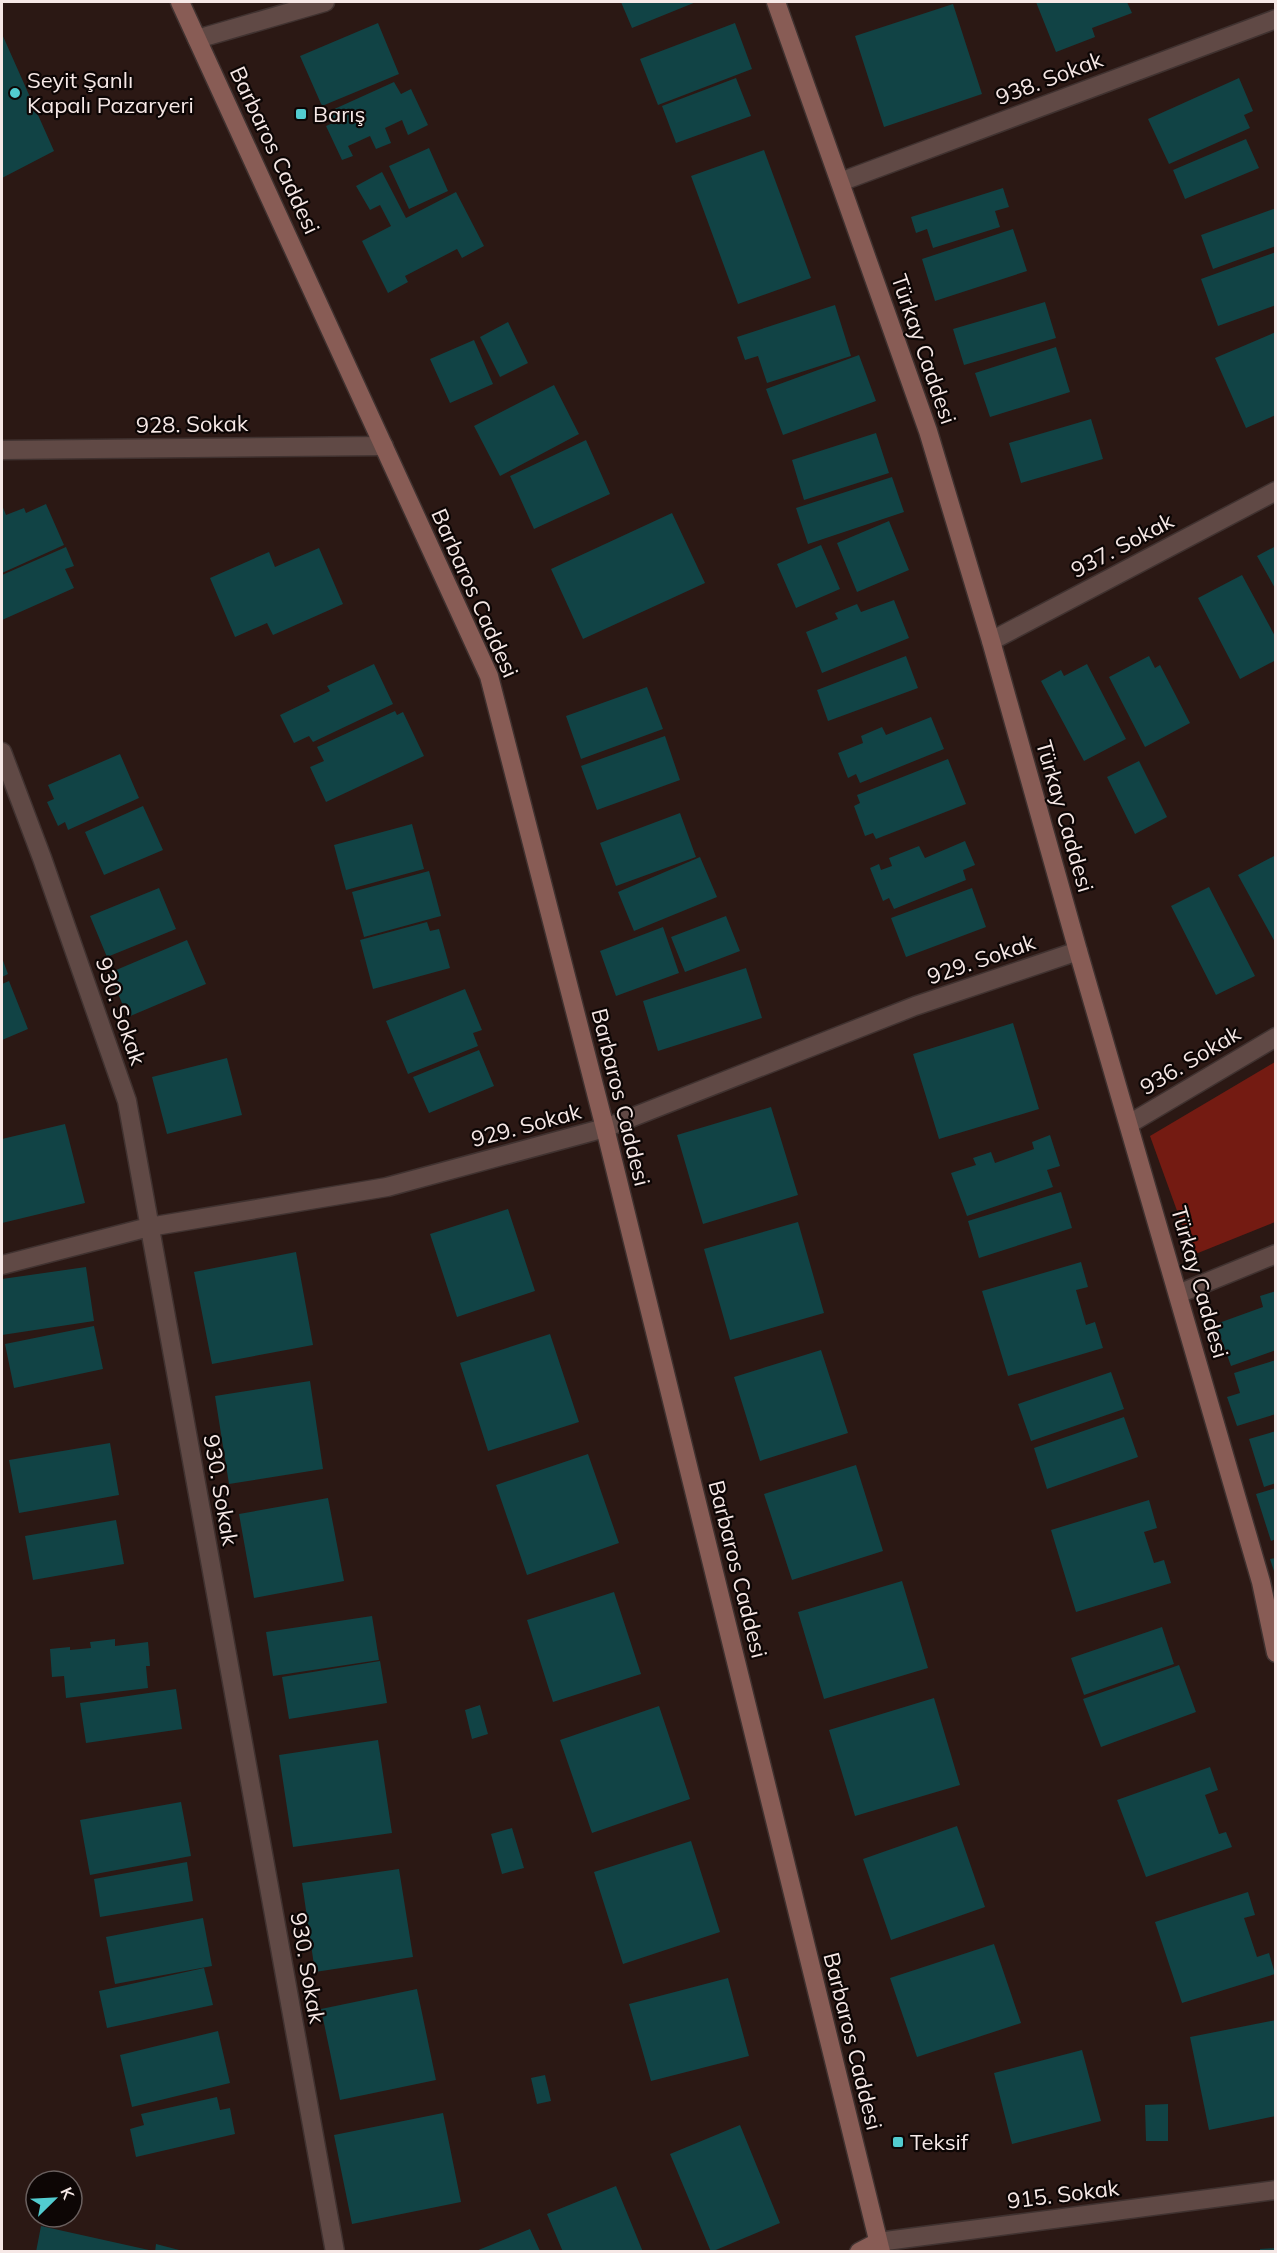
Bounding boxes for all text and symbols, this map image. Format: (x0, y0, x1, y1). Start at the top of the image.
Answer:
street label: 938. Sokak (992, 45, 1107, 111)
street label: Barbaros Caddesi (224, 62, 326, 238)
place label: Seyit Şanlı Kapalı Pazaryeri (27, 66, 194, 119)
marker: Seyit Şanlı Kapalı Pazaryeri (8, 86, 22, 100)
place label: Barış (313, 100, 365, 128)
marker: Barış (294, 107, 308, 121)
street label: Türkay Caddesi (885, 270, 963, 428)
street label: 928. Sokak (136, 409, 249, 439)
street label: Barbaros Caddesi (425, 504, 525, 682)
street label: 937. Sokak (1066, 506, 1179, 584)
street label: Türkay Caddesi (1030, 737, 1100, 895)
street label: 929. Sokak (923, 927, 1039, 991)
street label: 930. Sokak (89, 953, 153, 1069)
street label: Barbaros Caddesi (585, 1005, 657, 1189)
street label: 936. Sokak (1135, 1019, 1246, 1101)
street label: 929. Sokak (468, 1097, 585, 1153)
street label: Türkay Caddesi (1165, 1203, 1235, 1361)
street label: 930. Sokak (197, 1432, 245, 1548)
street label: Barbaros Caddesi (702, 1477, 774, 1661)
street label: 930. Sokak (284, 1910, 332, 2026)
street label: Barbaros Caddesi (817, 1949, 889, 2133)
place label: Teksif (910, 2128, 969, 2156)
marker: Teksif (891, 2135, 905, 2149)
north arrow (24, 2169, 84, 2229)
street label: 915. Sokak (1006, 2173, 1121, 2215)
text: K (56, 2184, 80, 2203)

